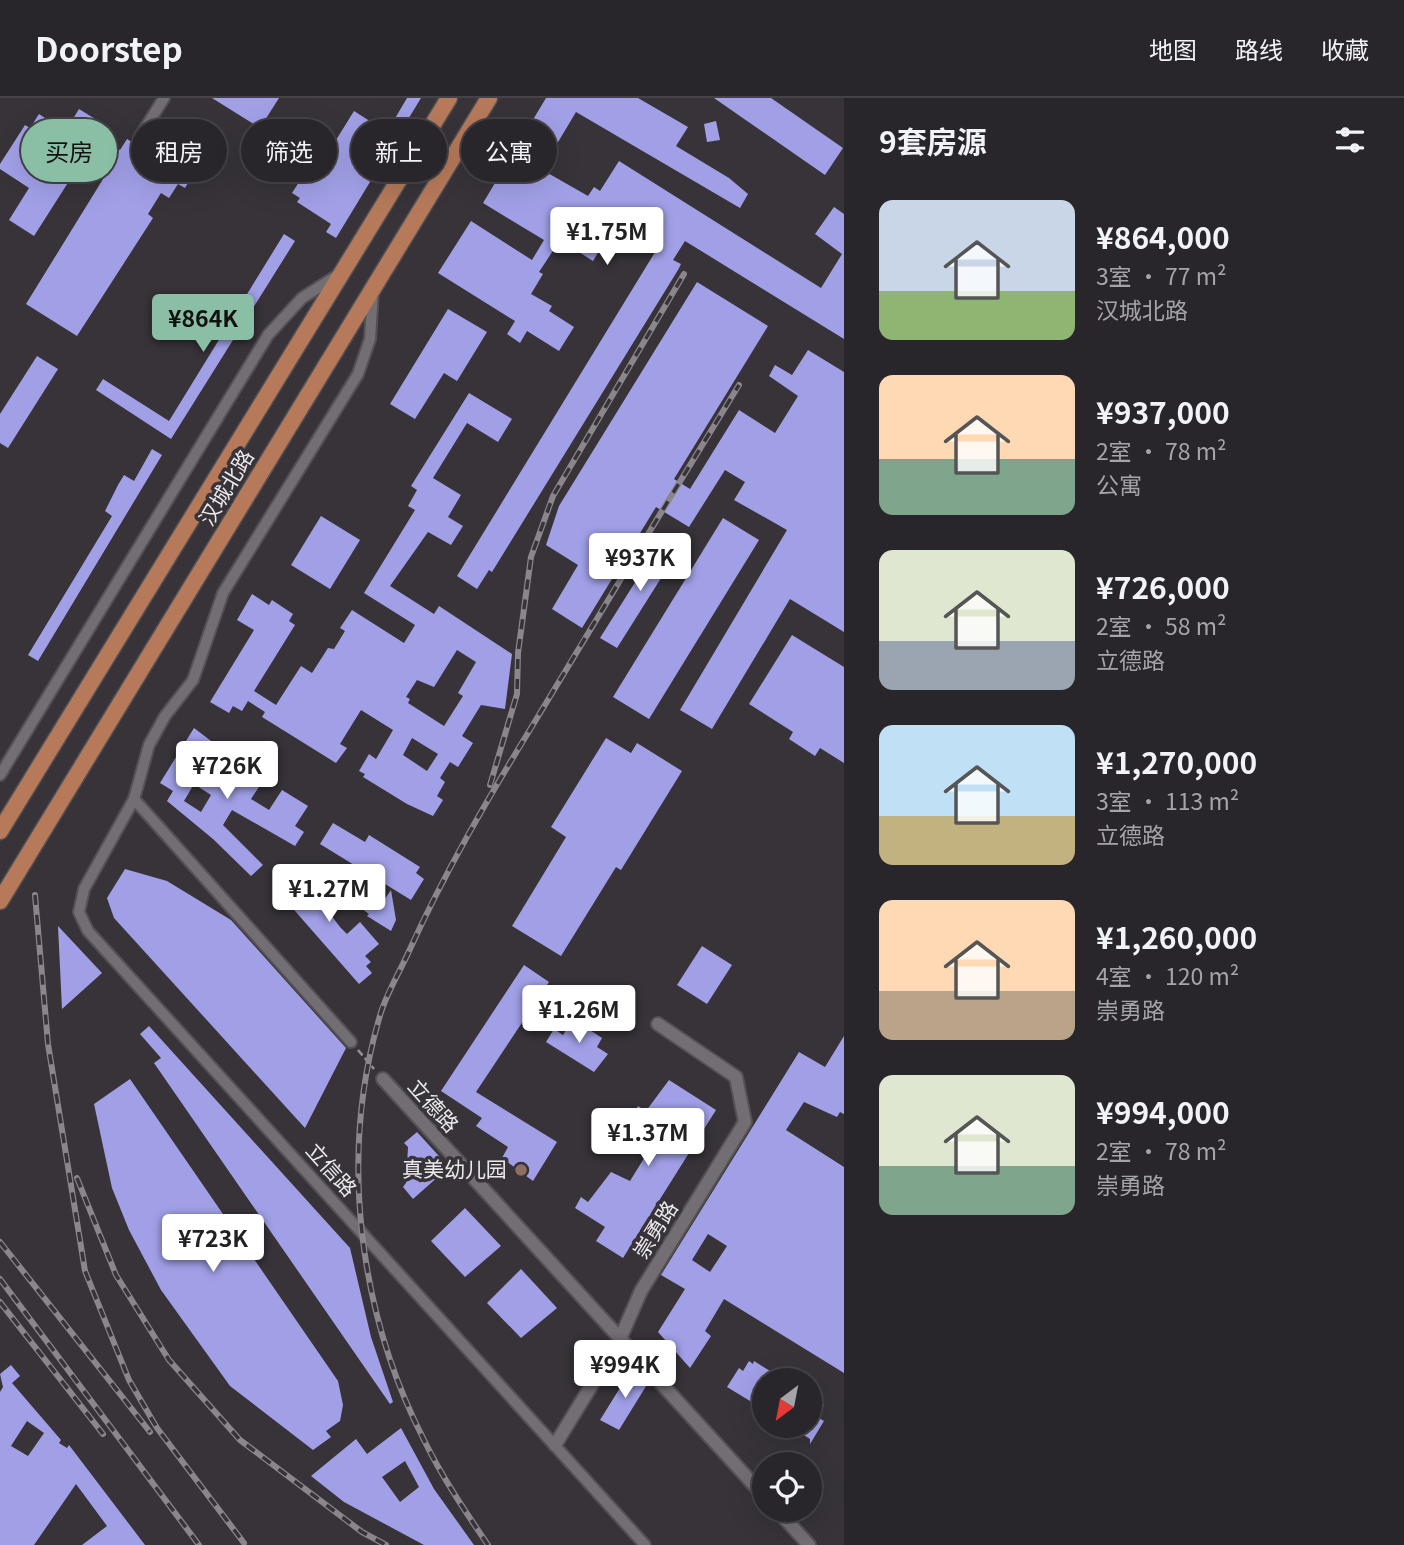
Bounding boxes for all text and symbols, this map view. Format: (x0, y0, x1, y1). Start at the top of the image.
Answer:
text: Doorstep (35, 24, 183, 72)
text: 地图 (1149, 31, 1197, 66)
text: 路线 (1235, 31, 1283, 66)
text: 收藏 (1321, 31, 1369, 66)
text: 9套房源 (879, 118, 987, 162)
chip: 买房 (21, 119, 117, 182)
chip: 租房 (131, 119, 227, 182)
chip: 筛选 (241, 119, 337, 182)
chip: 新上 (351, 119, 447, 182)
chip: 公寓 (461, 119, 557, 182)
icon: filters (1331, 121, 1369, 159)
pin: ¥1.75M (550, 208, 664, 267)
text: ¥1.75M (566, 213, 648, 247)
text: ¥864,000 (1096, 214, 1230, 258)
icon: home (935, 228, 1019, 312)
text: 3室 · 77 m² (1096, 258, 1227, 292)
text: 汉城北路 (1096, 292, 1188, 326)
pin: ¥864K (154, 294, 252, 354)
text: ¥864K (168, 300, 238, 334)
text: ¥937,000 (1096, 389, 1230, 433)
icon: home (935, 403, 1019, 487)
text: 2室 · 78 m² (1096, 433, 1227, 467)
street label: 汉城北路 (191, 443, 260, 531)
text: 公寓 (1096, 467, 1142, 501)
pin: ¥937K (591, 533, 689, 593)
text: ¥937K (605, 539, 675, 573)
text: ¥726,000 (1096, 564, 1230, 608)
icon: home (935, 578, 1019, 662)
text: 2室 · 58 m² (1096, 608, 1227, 642)
text: 立德路 (1096, 642, 1165, 676)
text: ¥1,270,000 (1096, 739, 1257, 783)
pin: ¥726K (178, 742, 276, 801)
text: ¥726K (192, 747, 262, 781)
icon: home (935, 753, 1019, 837)
text: 3室 · 113 m² (1096, 783, 1239, 817)
text: 立德路 (1096, 817, 1165, 851)
pin: ¥1.27M (272, 864, 386, 924)
text: ¥1.27M (288, 870, 370, 904)
text: ¥1,260,000 (1096, 914, 1257, 958)
icon: home (935, 928, 1019, 1012)
text: 4室 · 120 m² (1096, 958, 1239, 992)
pin: ¥1.26M (522, 986, 636, 1045)
text: ¥1.26M (538, 991, 620, 1025)
text: 崇勇路 (1096, 992, 1165, 1026)
street label: 立德路 (402, 1071, 467, 1138)
text: ¥994,000 (1096, 1089, 1230, 1133)
icon: home (935, 1103, 1019, 1187)
pin: ¥1.37M (591, 1108, 705, 1168)
text: ¥1.37M (607, 1114, 689, 1148)
text: 2室 · 78 m² (1096, 1133, 1227, 1167)
street label: 立信路 (300, 1135, 365, 1202)
place label: 真美幼儿园 (402, 1153, 507, 1183)
marker: 真美幼儿园 (513, 1162, 529, 1178)
text: 崇勇路 (1096, 1167, 1165, 1201)
street label: 崇勇路 (625, 1194, 684, 1264)
pin: ¥723K (164, 1214, 262, 1274)
text: ¥723K (178, 1220, 248, 1254)
pin: ¥994K (576, 1340, 674, 1400)
text: ¥994K (590, 1346, 660, 1380)
north arrow (752, 1368, 822, 1438)
map controls (752, 1368, 822, 1522)
button: locate (752, 1452, 822, 1522)

